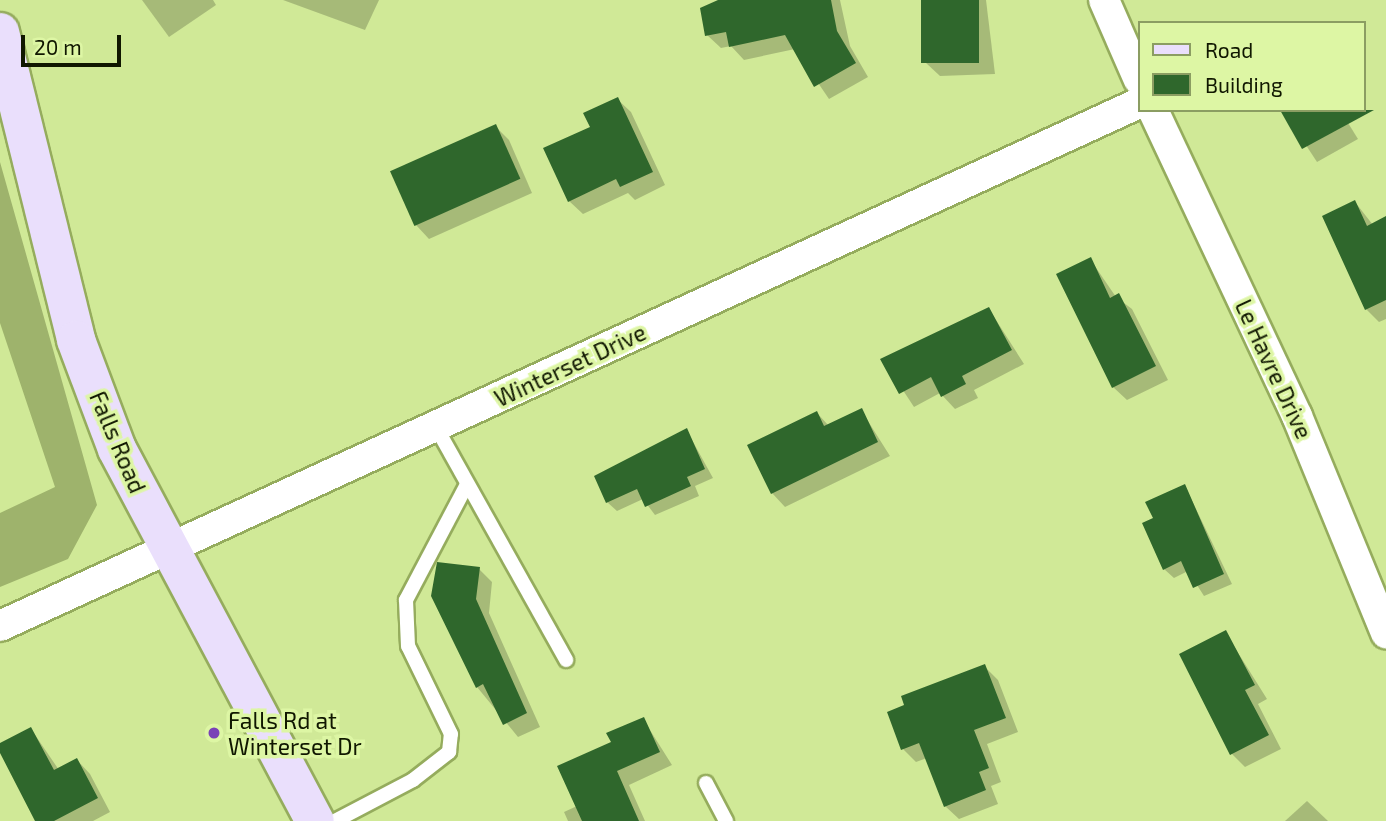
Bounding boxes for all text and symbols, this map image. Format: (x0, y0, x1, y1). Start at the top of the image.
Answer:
scale bar (24, 21, 124, 65)
legend (1138, 21, 1365, 112)
text: 20 m (34, 34, 82, 59)
text: Road (1205, 37, 1253, 62)
text: Building (1205, 72, 1283, 97)
street label: Le Havre Drive (1230, 295, 1318, 443)
street label: Winterset Drive (490, 318, 650, 412)
street label: Falls Road (84, 387, 152, 497)
place label: Falls Rd at Winterset Dr (228, 706, 362, 760)
marker: Falls Rd at Winterset Dr (206, 725, 222, 741)

